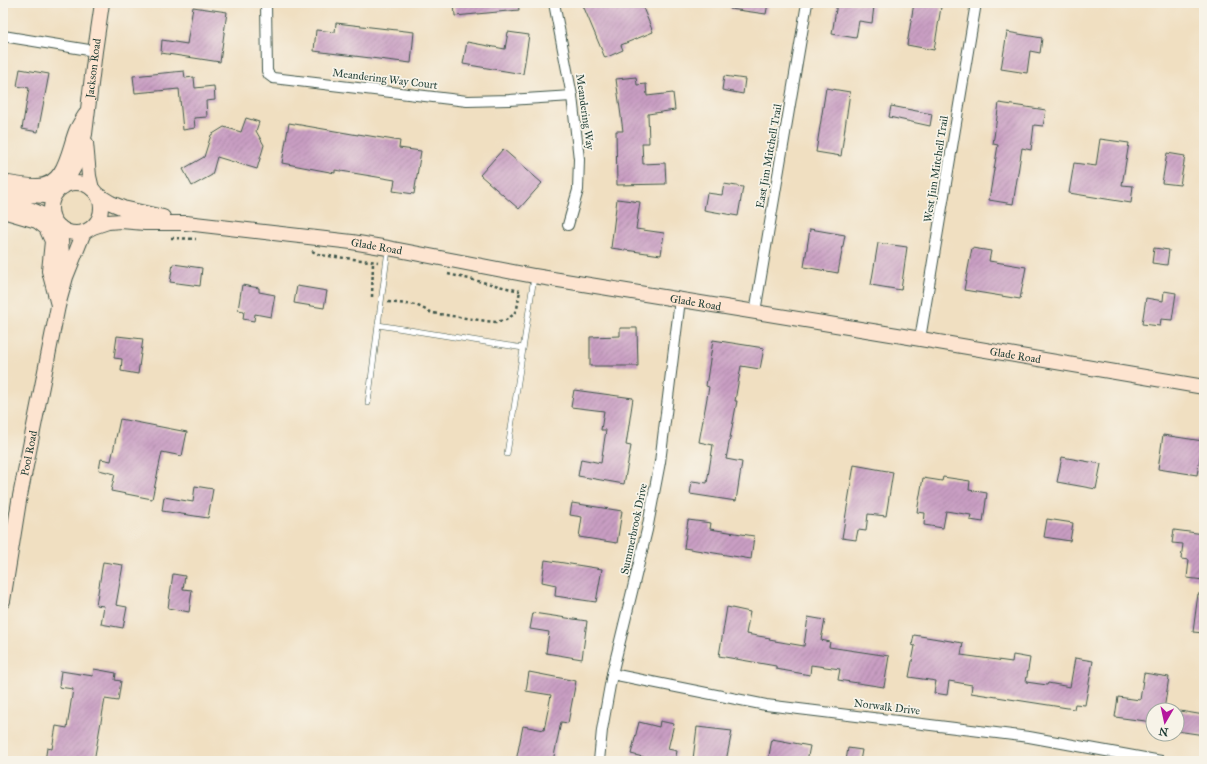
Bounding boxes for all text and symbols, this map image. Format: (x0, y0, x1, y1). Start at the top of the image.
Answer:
street label: Jackson Road (83, 37, 103, 100)
street label: Meandering Way Court (332, 66, 439, 92)
street label: Meandering Way (573, 73, 597, 152)
street label: East Jim Mitchell Trail (753, 103, 786, 209)
street label: West Jim Mitchell Trail (921, 115, 952, 223)
street label: Glade Road (350, 235, 404, 257)
street label: Glade Road (669, 292, 723, 313)
street label: Glade Road (989, 344, 1042, 366)
street label: Pool Road (18, 429, 40, 477)
street label: Summerbrook Drive (618, 482, 650, 576)
street label: Norwalk Drive (853, 696, 921, 718)
north arrow (1145, 702, 1185, 742)
text: N (1157, 724, 1169, 739)

